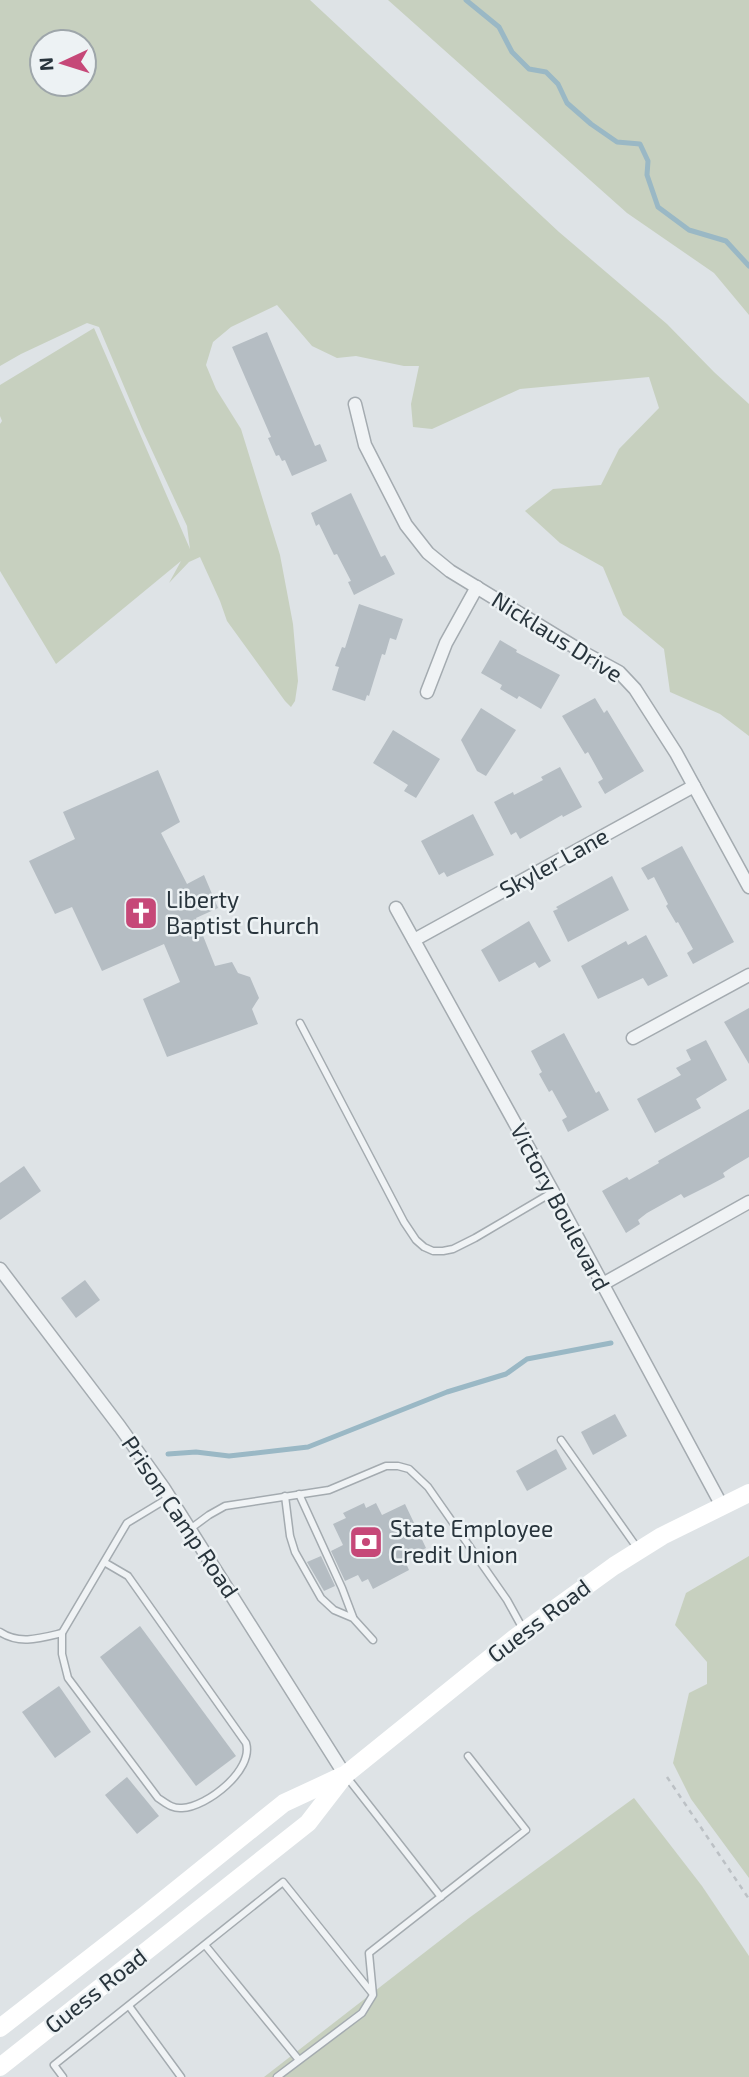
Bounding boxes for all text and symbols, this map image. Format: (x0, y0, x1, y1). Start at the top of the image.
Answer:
north arrow (28, 28, 98, 98)
text: N (34, 57, 57, 72)
street label: Nicklaus Drive (487, 585, 628, 687)
street label: Skyler Lane (494, 821, 613, 903)
place label: Liberty Baptist Church (166, 885, 319, 939)
church icon: Liberty Baptist Church (122, 894, 160, 932)
street label: Victory Boulevard (505, 1118, 617, 1295)
street label: Prison Camp Road (116, 1430, 245, 1603)
place label: State Employee Credit Union (390, 1514, 553, 1568)
bank icon: State Employee Credit Union (347, 1523, 385, 1561)
street label: Guess Road (482, 1572, 595, 1668)
street label: Guess Road (39, 1942, 152, 2039)

